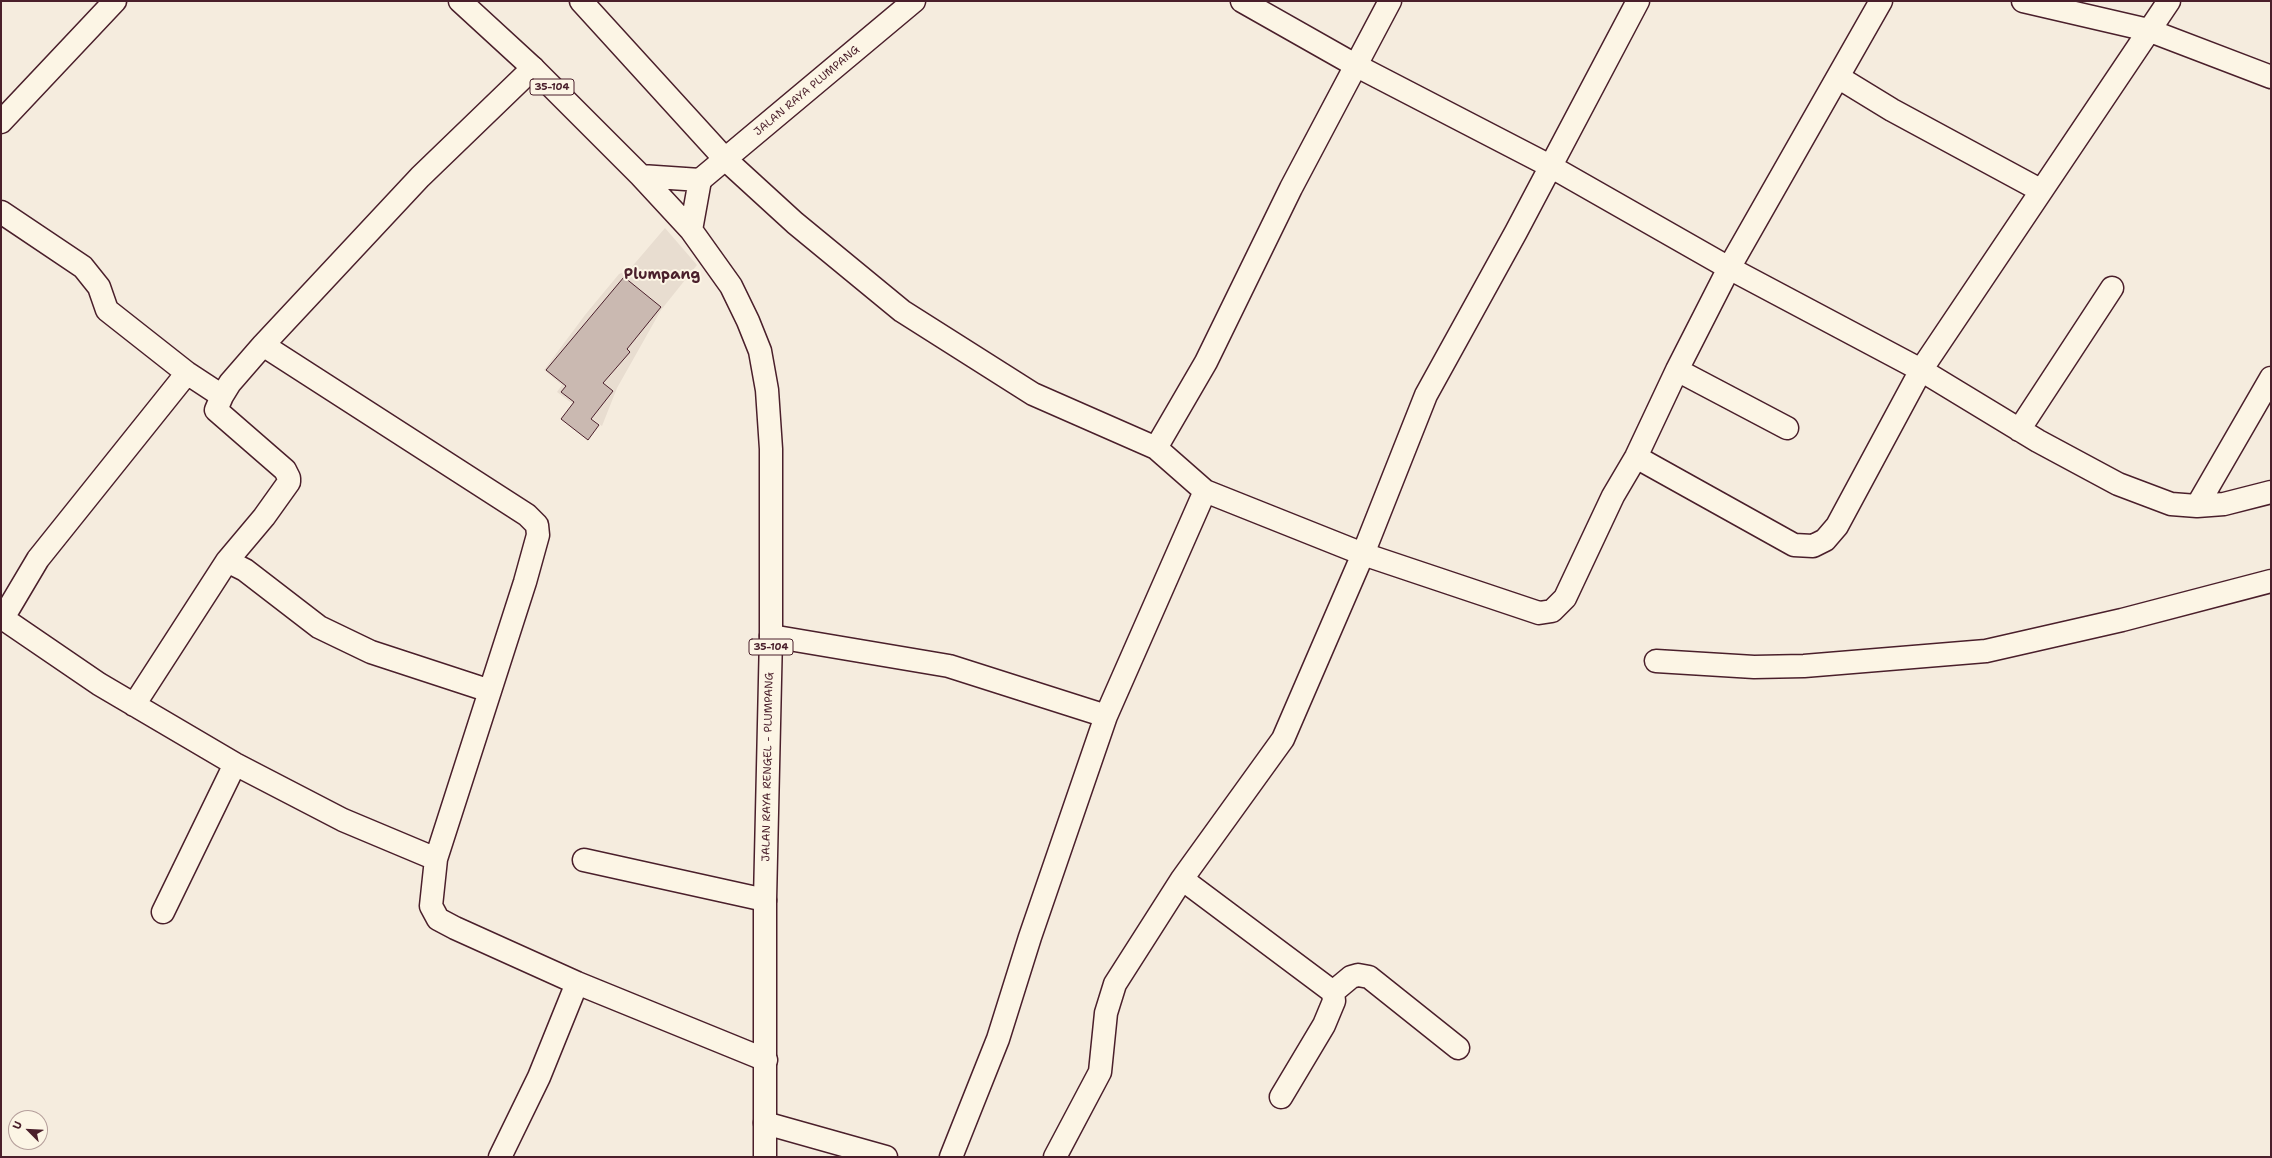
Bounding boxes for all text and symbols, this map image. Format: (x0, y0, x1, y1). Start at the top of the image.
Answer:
street label: JALAN RAYA PLUMPANG (752, 43, 862, 139)
road number: 35-104 (530, 79, 574, 95)
district label: Plumpang (624, 266, 700, 284)
road number: 35-104 (749, 639, 793, 655)
street label: JALAN RAYA RENGEL - PLUMPANG (760, 672, 776, 862)
north arrow (8, 1110, 48, 1150)
text: U (9, 1119, 26, 1132)

